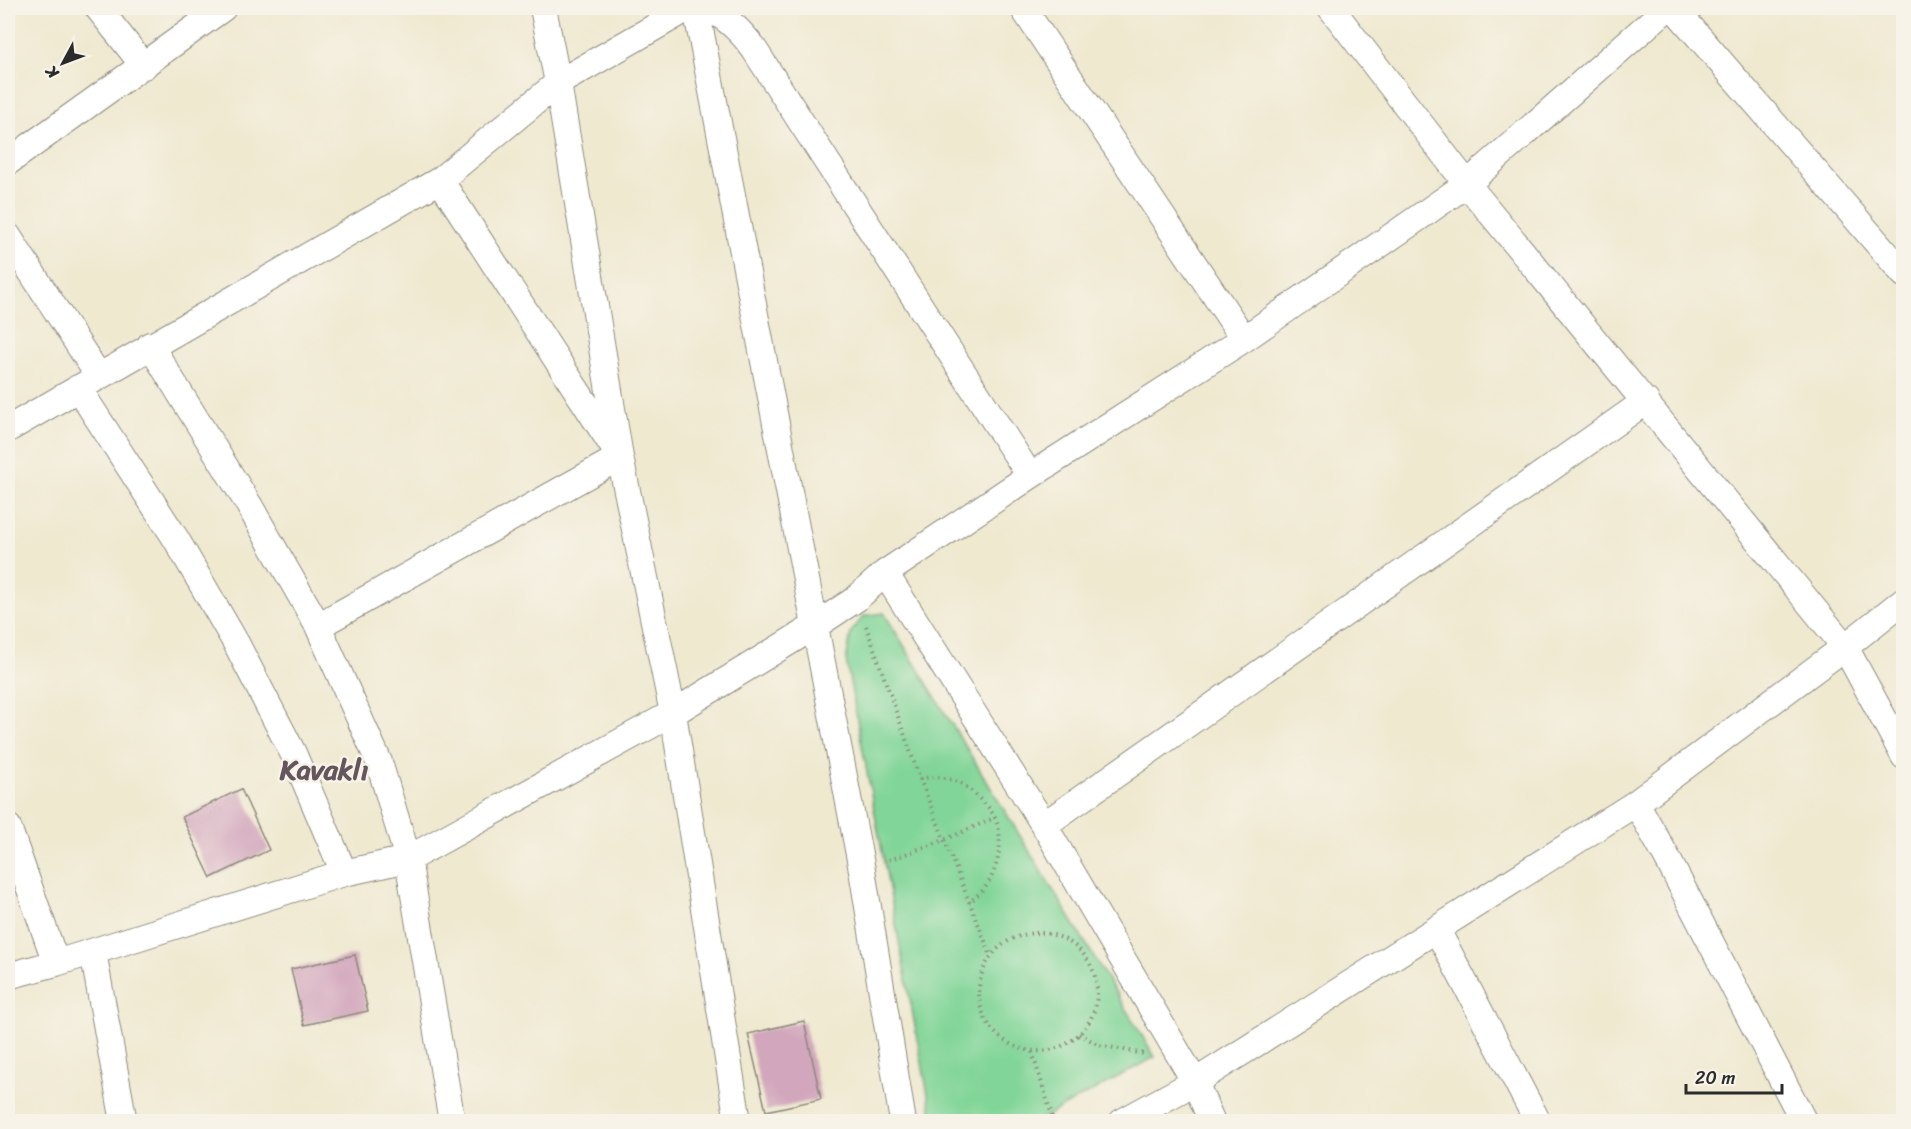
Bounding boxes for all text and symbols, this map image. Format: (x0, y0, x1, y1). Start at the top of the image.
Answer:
north arrow (33, 33, 93, 93)
text: K (37, 58, 67, 86)
district label: Kavaklı (279, 745, 369, 794)
scale bar (1686, 1057, 1782, 1095)
text: 20 m (1695, 1062, 1735, 1094)

